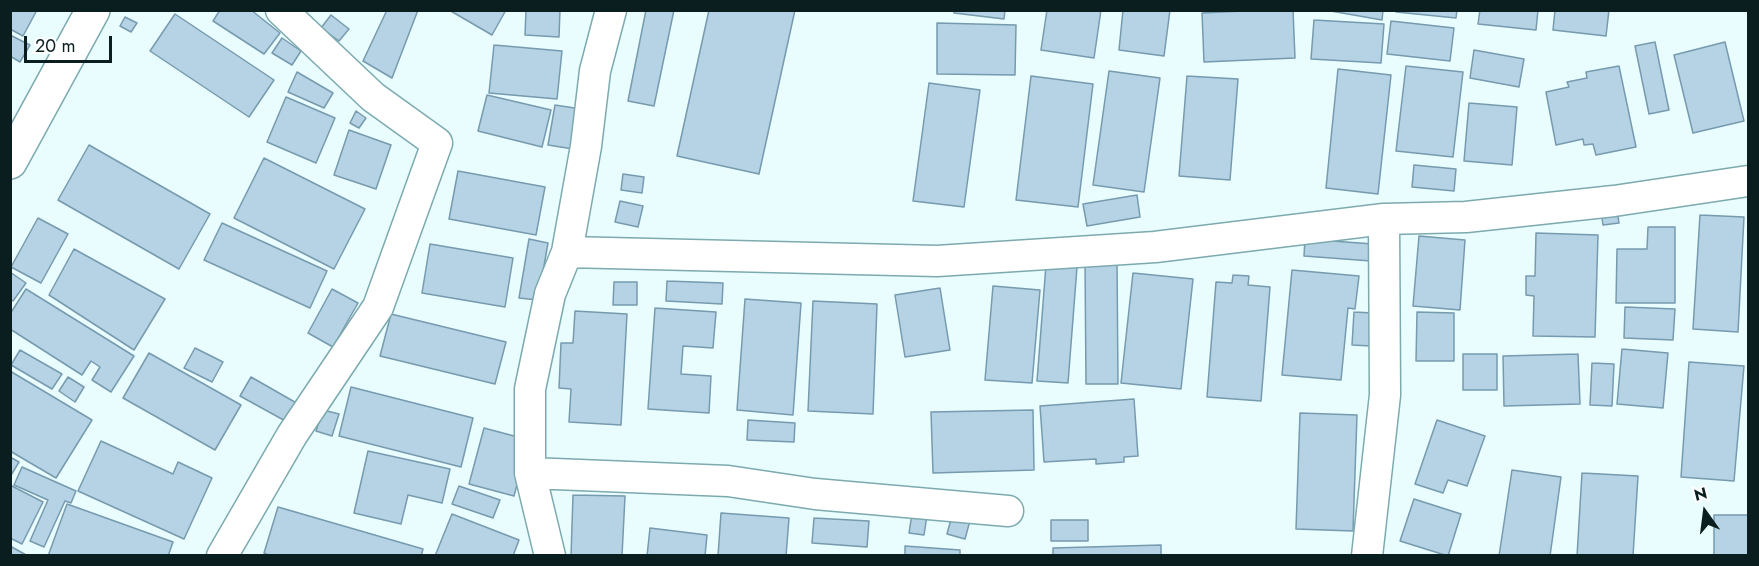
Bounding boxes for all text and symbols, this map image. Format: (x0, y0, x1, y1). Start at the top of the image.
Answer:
scale bar (27, 24, 116, 62)
text: 20 m (35, 33, 75, 59)
text: N (1692, 481, 1709, 507)
north arrow (1675, 482, 1735, 542)

